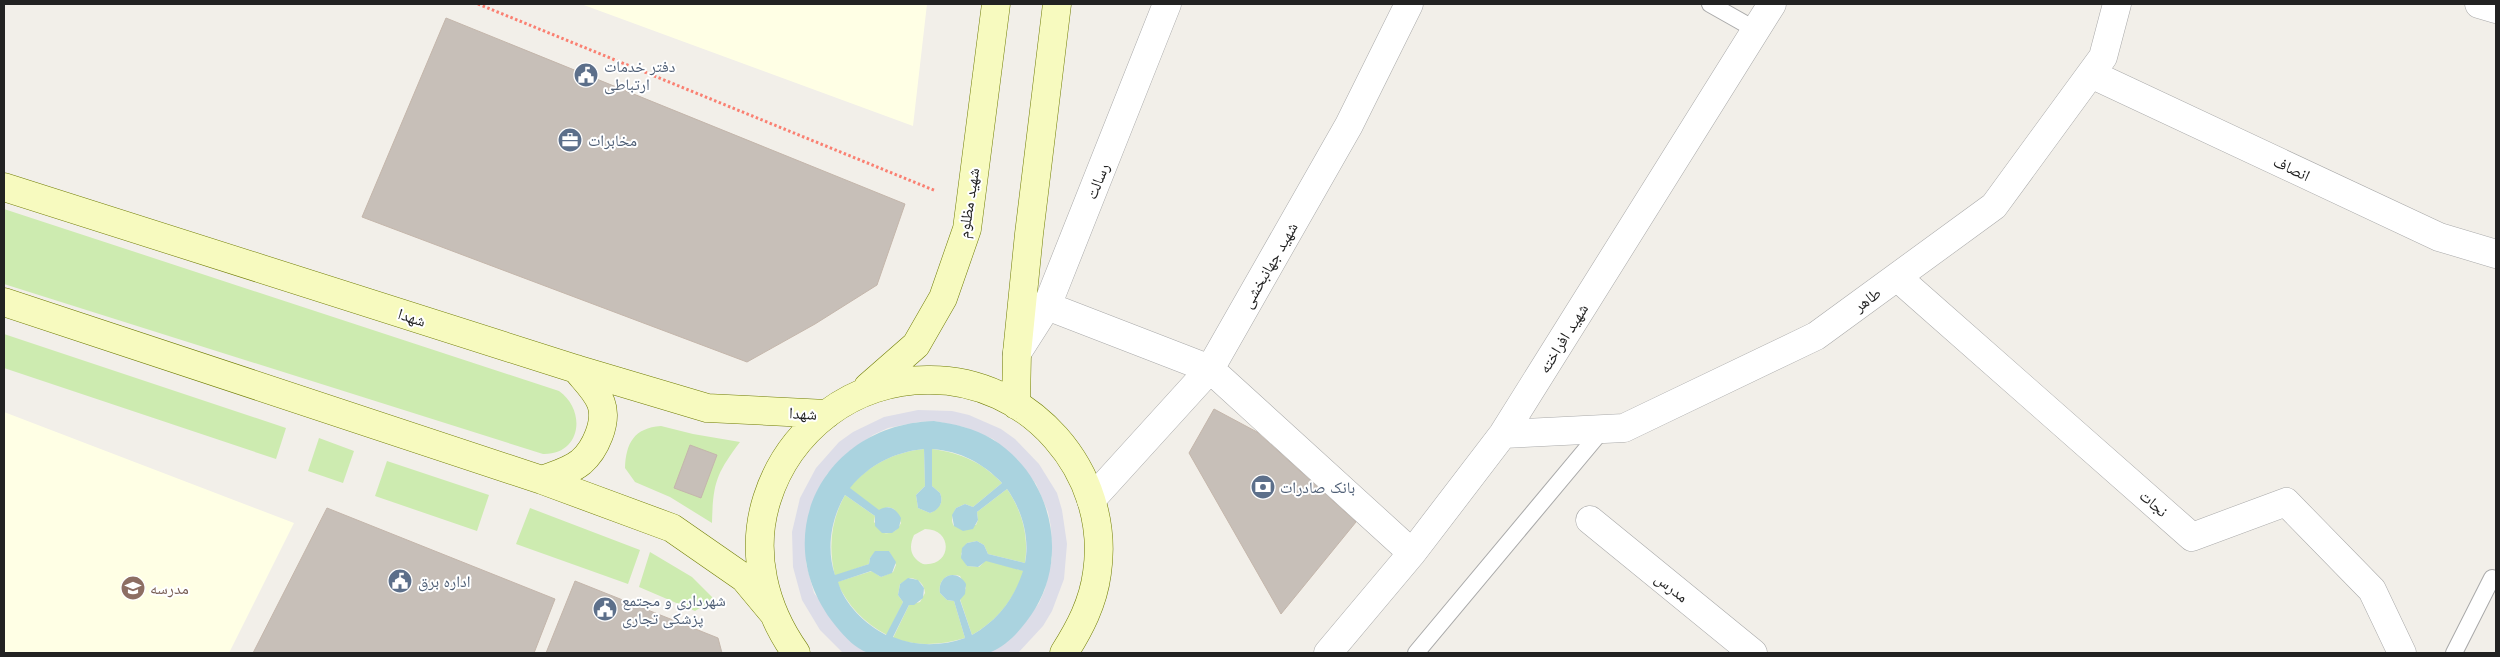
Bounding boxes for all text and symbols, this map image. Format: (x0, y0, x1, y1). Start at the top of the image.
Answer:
place label: دفتر خدمات ارتباطی (604, 56, 675, 95)
public building icon: دفتر خدمات ارتباطی (573, 62, 599, 88)
office icon: مخابرات (557, 127, 583, 153)
place label: مخابرات (588, 130, 637, 150)
street label: انصاف (2270, 151, 2314, 185)
street label: رسالت (1081, 160, 1113, 202)
street label: شهید مظلوم (953, 166, 984, 240)
street label: شهید جهانبخشی (1236, 218, 1303, 312)
street label: طاهر (1849, 282, 1885, 316)
street label: شهید افراخته (1534, 299, 1592, 377)
street label: شهدا (396, 303, 428, 331)
street label: شهدا (788, 402, 818, 424)
bank icon: بانک صادرات (1250, 474, 1276, 500)
place label: بانک صادرات (1280, 477, 1355, 497)
street label: نجات (2136, 485, 2172, 521)
public building icon: اداره برق (387, 568, 413, 594)
street label: مدرس (1651, 568, 1693, 607)
place label: اداره برق (418, 571, 471, 592)
school or university icon: مدرسه (120, 575, 146, 601)
place label: مدرسه (150, 578, 189, 598)
place label: شهرداری و مجتمع پزشکی تجاری (622, 590, 726, 629)
public building icon: شهرداری و مجتمع پزشکی تجاری (592, 596, 618, 622)

